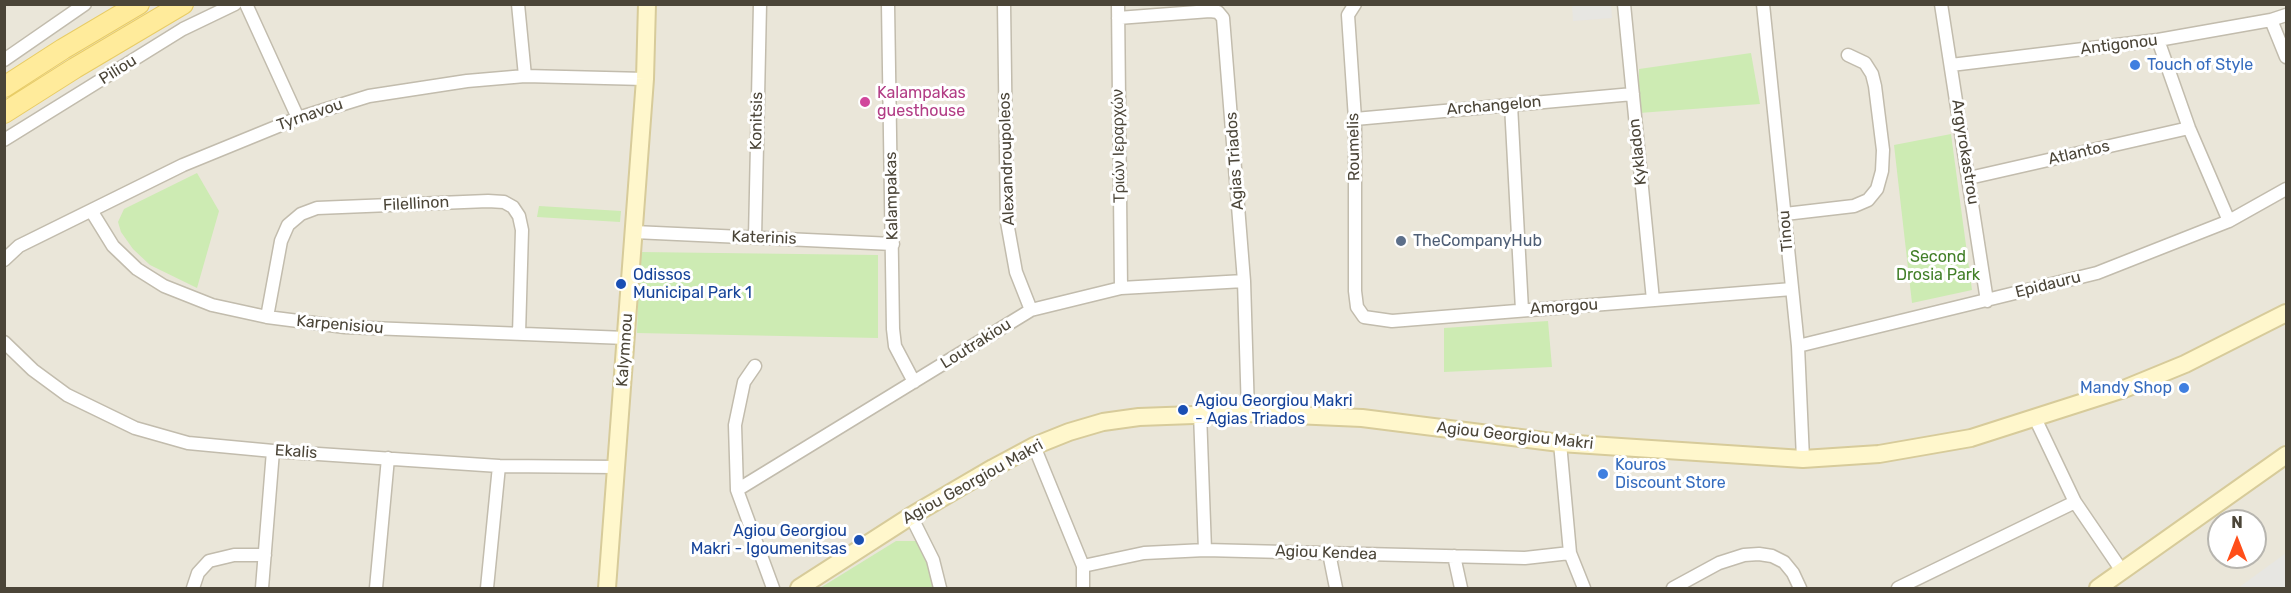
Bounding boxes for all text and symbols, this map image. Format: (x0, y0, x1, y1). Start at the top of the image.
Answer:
street label: Antigonou (2079, 31, 2159, 59)
street label: Piliou (96, 51, 140, 89)
place label: Touch of Style (2147, 55, 2253, 75)
marker: Touch of Style (2128, 58, 2142, 72)
place label: Kalampakas guesthouse (877, 83, 966, 121)
street label: Τριών Ιεραρχών (1108, 89, 1130, 203)
street label: Konitsis (747, 92, 767, 150)
street label: Alexandroupoleos (995, 92, 1019, 226)
street label: Archangelon (1446, 92, 1542, 120)
street label: Tyrnavou (274, 95, 346, 135)
marker: Kalampakas guesthouse (858, 95, 872, 109)
street label: Argyrokastrou (1947, 98, 1983, 206)
street label: Agias Triados (1222, 111, 1248, 211)
street label: Roumelis (1344, 113, 1364, 181)
street label: Kykladon (1625, 118, 1651, 186)
street label: Atlantos (2046, 137, 2112, 169)
street label: Kalampakas (882, 151, 902, 241)
street label: Filellinon (382, 193, 450, 215)
street label: Tinou (1775, 209, 1797, 253)
street label: Katerinis (731, 227, 797, 249)
place label: TheCompanyHub (1413, 231, 1542, 251)
marker: TheCompanyHub (1394, 234, 1408, 248)
park label: Second Drosia Park (1896, 247, 1980, 285)
place label: Odissos Municipal Park 1 (633, 265, 752, 303)
street label: Epidauru (2013, 268, 2083, 302)
marker: Odissos Municipal Park 1 (614, 277, 628, 291)
street label: Amorgou (1529, 295, 1599, 319)
street label: Karpenisiou (296, 312, 384, 338)
street label: Kalymnou (613, 313, 637, 387)
street label: Loutrakiou (937, 315, 1015, 373)
place label: Mandy Shop (2080, 378, 2172, 398)
marker: Mandy Shop (2177, 381, 2191, 395)
place label: Agiou Georgiou Makri - Agias Triados (1195, 391, 1353, 429)
marker: Agiou Georgiou Makri - Agias Triados (1176, 403, 1190, 417)
street label: Agiou Georgiou Makri (1436, 418, 1594, 454)
street label: Agiou Georgiou Makri (899, 435, 1047, 529)
street label: Ekalis (274, 441, 318, 463)
place label: Kouros Discount Store (1615, 455, 1726, 493)
marker: Kouros Discount Store (1596, 467, 1610, 481)
north arrow (2207, 509, 2267, 569)
text: N (2231, 513, 2243, 532)
place label: Agiou Georgiou Makri - Igoumenitsas (691, 521, 847, 559)
marker: Agiou Georgiou Makri - Igoumenitsas (852, 533, 866, 547)
street label: Agiou Kendea (1275, 542, 1377, 564)

